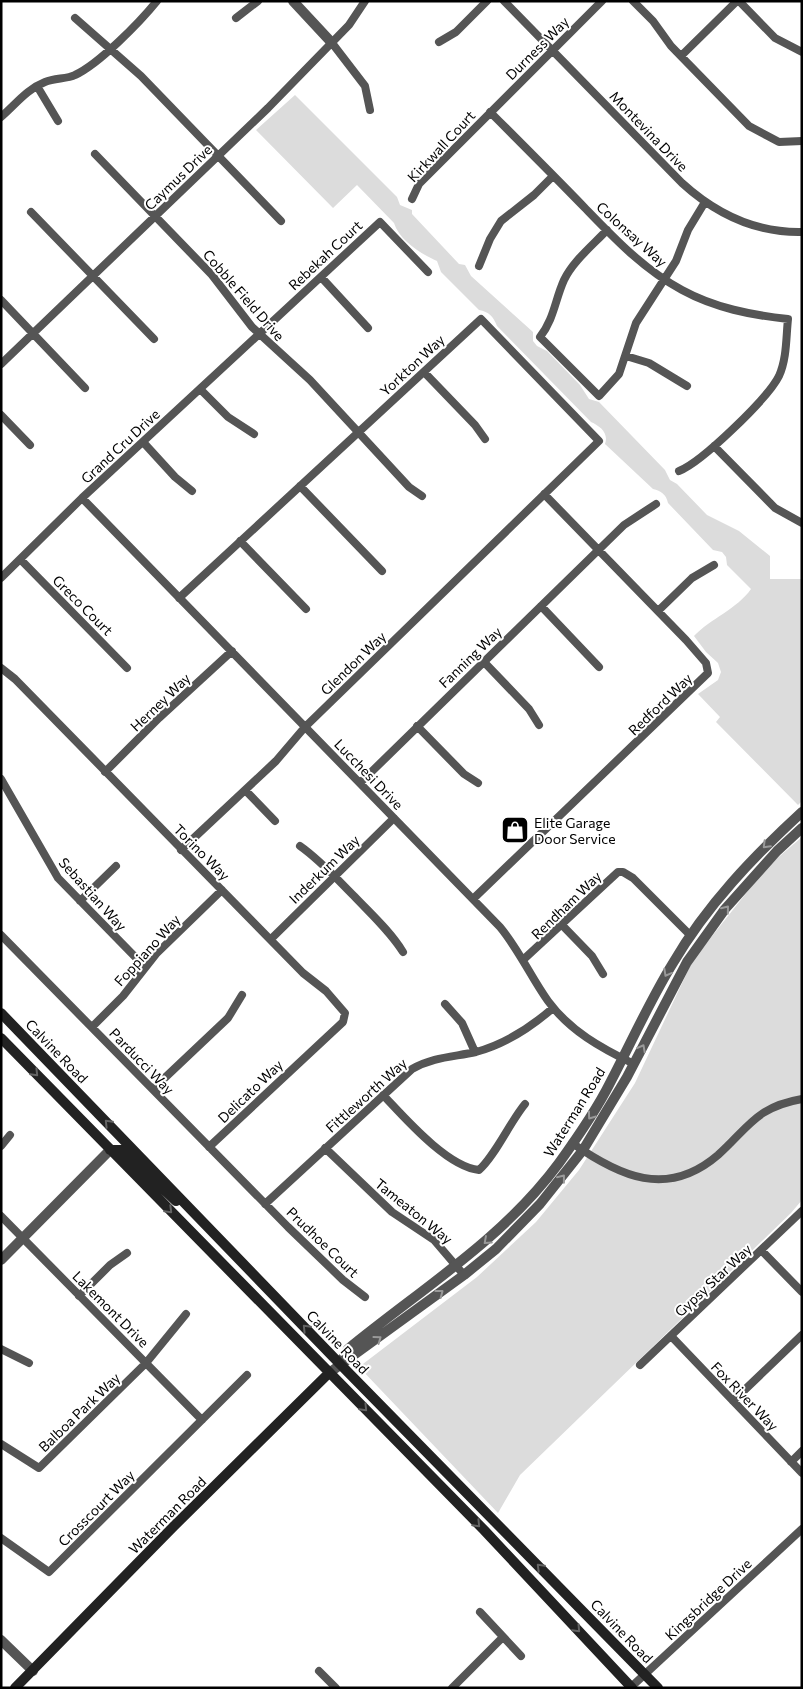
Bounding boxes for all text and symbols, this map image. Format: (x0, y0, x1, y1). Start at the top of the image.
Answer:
street label: Durness Way (502, 13, 572, 83)
street label: Montevina Drive (606, 87, 692, 175)
street label: Kirkwall Court (404, 107, 479, 185)
street label: Caymus Drive (141, 141, 215, 213)
street label: Colonsay Way (593, 198, 671, 270)
street label: Rebekah Court (285, 216, 366, 294)
street label: Cobble Field Drive (200, 246, 288, 344)
street label: Yorkton Way (376, 331, 448, 399)
street label: Grand Cru Drive (77, 405, 163, 487)
street label: Greco Court (49, 571, 117, 639)
street label: Fanning Way (435, 623, 505, 691)
street label: Glendon Way (317, 628, 389, 698)
street label: Herney Way (127, 669, 193, 735)
street label: Redford Way (625, 669, 695, 739)
street label: Lucchesi Drive (331, 735, 407, 813)
place label: Elite Garage Door Service (534, 814, 616, 847)
shop icon: Elite Garage Door Service (500, 815, 530, 845)
street label: Torino Way (170, 820, 234, 884)
street label: Inderkum Way (285, 831, 363, 907)
one-way arrow (763, 839, 772, 848)
street label: Sebastian Way (56, 854, 130, 934)
street label: Rendham Way (528, 867, 604, 943)
one-way arrow (720, 906, 728, 915)
street label: Foppiano Way (110, 911, 184, 989)
one-way arrow (663, 968, 673, 977)
street label: Calvine Road (22, 1016, 92, 1086)
street label: Parducci Way (106, 1024, 178, 1098)
one-way arrow (636, 1044, 646, 1053)
street label: Fittleworth Way (322, 1054, 410, 1136)
street label: Delicato Way (214, 1056, 286, 1126)
street label: Waterman Road (540, 1064, 608, 1160)
one-way arrow (29, 1067, 38, 1076)
one-way arrow (588, 1110, 596, 1119)
one-way arrow (105, 1120, 114, 1129)
one-way arrow (556, 1174, 565, 1184)
street label: Tameaton Way (372, 1175, 456, 1247)
street label: Prudhoe Court (283, 1203, 363, 1281)
one-way arrow (163, 1204, 172, 1213)
one-way arrow (484, 1235, 493, 1244)
street label: Gypsy Star Way (671, 1240, 755, 1320)
street label: Lakemont Drive (69, 1267, 153, 1351)
one-way arrow (434, 1291, 443, 1299)
street label: Calvine Road (303, 1307, 373, 1377)
one-way arrow (303, 1325, 312, 1334)
one-way arrow (372, 1336, 381, 1344)
street label: Fox River Way (708, 1358, 782, 1434)
street label: Balboa Park Way (35, 1369, 123, 1455)
one-way arrow (358, 1402, 367, 1411)
street label: Crosscourt Way (54, 1466, 138, 1550)
street label: Waterman Road (125, 1473, 209, 1557)
one-way arrow (472, 1518, 481, 1527)
street label: Kingsbridge Drive (661, 1555, 755, 1643)
one-way arrow (536, 1563, 545, 1572)
street label: Calvine Road (587, 1596, 657, 1666)
one-way arrow (571, 1624, 580, 1633)

